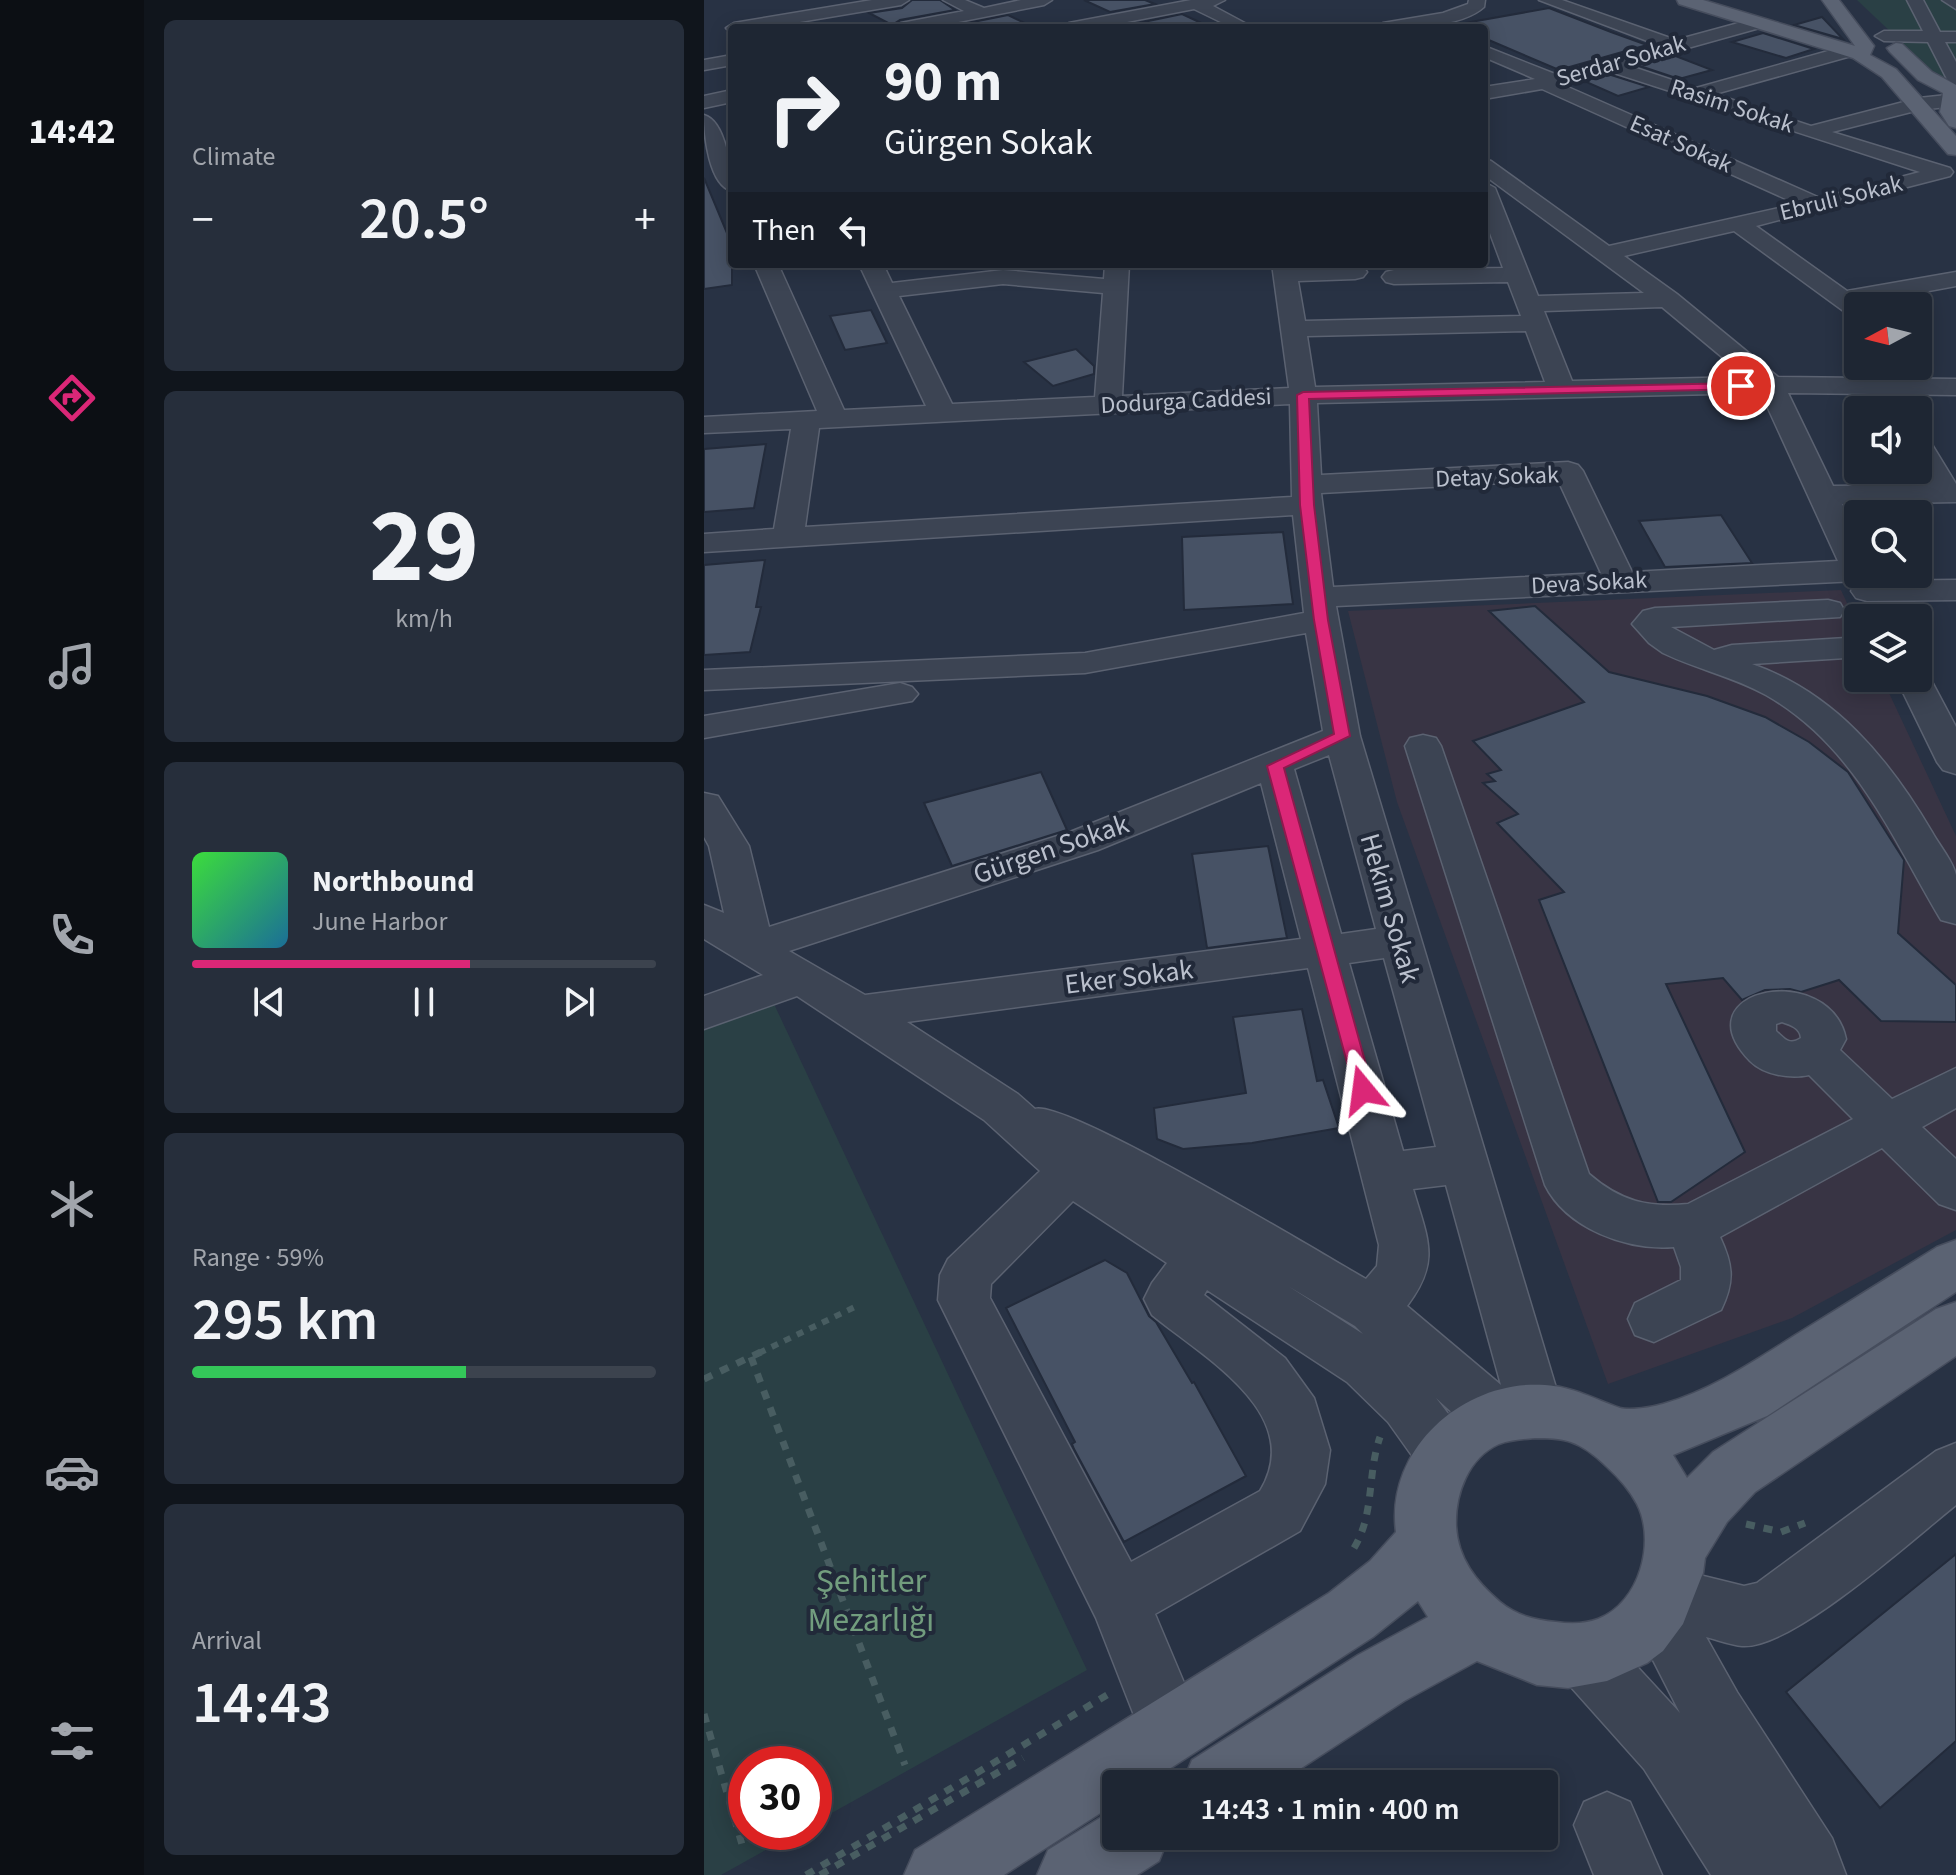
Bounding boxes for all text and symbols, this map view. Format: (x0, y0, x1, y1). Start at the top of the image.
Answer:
street label: Serdar Sokak (1552, 26, 1690, 96)
text: 90 m (884, 43, 1002, 122)
icon: right (752, 56, 856, 160)
street label: Rasim Sokak (1666, 70, 1798, 142)
text: 14:42 (29, 106, 115, 157)
street label: Esat Sokak (1624, 106, 1738, 182)
text: Gürgen Sokak (884, 117, 1093, 168)
text: Climate (192, 138, 276, 175)
street label: Ebruli Sokak (1776, 166, 1906, 230)
text: 20.5° (359, 177, 489, 262)
text: − (192, 189, 214, 252)
text: + (634, 189, 656, 252)
icon: left (832, 208, 876, 252)
text: Then (752, 209, 816, 252)
north arrow (1844, 292, 1932, 380)
map controls (1844, 292, 1932, 692)
pin (1707, 352, 1775, 420)
icon: arrive (1719, 364, 1763, 408)
icon: directions (44, 370, 100, 426)
street label: Dodurga Caddesi (1100, 379, 1272, 423)
button: sound (1844, 396, 1932, 484)
street label: Detay Sokak (1435, 457, 1559, 497)
text: 29 (369, 474, 479, 622)
button: search (1844, 500, 1932, 588)
street label: Deva Sokak (1530, 562, 1648, 604)
text: km/h (395, 600, 453, 637)
button: layers (1844, 604, 1932, 692)
icon: music (44, 638, 100, 694)
street label: Gürgen Sokak (968, 804, 1134, 894)
street label: Hekim Sokak (1350, 829, 1430, 987)
text: Northbound (312, 860, 474, 903)
text: June Harbor (312, 903, 448, 940)
icon: phone (44, 907, 100, 963)
street label: Eker Sokak (1063, 949, 1196, 1005)
icon: previous (247, 980, 291, 1024)
icon: pause (402, 980, 446, 1024)
icon: next (557, 980, 601, 1024)
position arrow (1321, 1048, 1405, 1132)
icon: climate (44, 1176, 100, 1232)
text: Range · 59% (192, 1239, 324, 1276)
text: 295 km (192, 1278, 378, 1363)
icon: car (44, 1444, 100, 1500)
park label: Şehitler Mezarlığı (808, 1557, 934, 1645)
text: Arrival (192, 1622, 262, 1659)
text: 14:43 (192, 1661, 332, 1746)
icon: filters (44, 1713, 100, 1769)
speed limit sign: 30 (728, 1746, 832, 1850)
text: 14:43 · 1 min · 400 m (1200, 1788, 1460, 1831)

